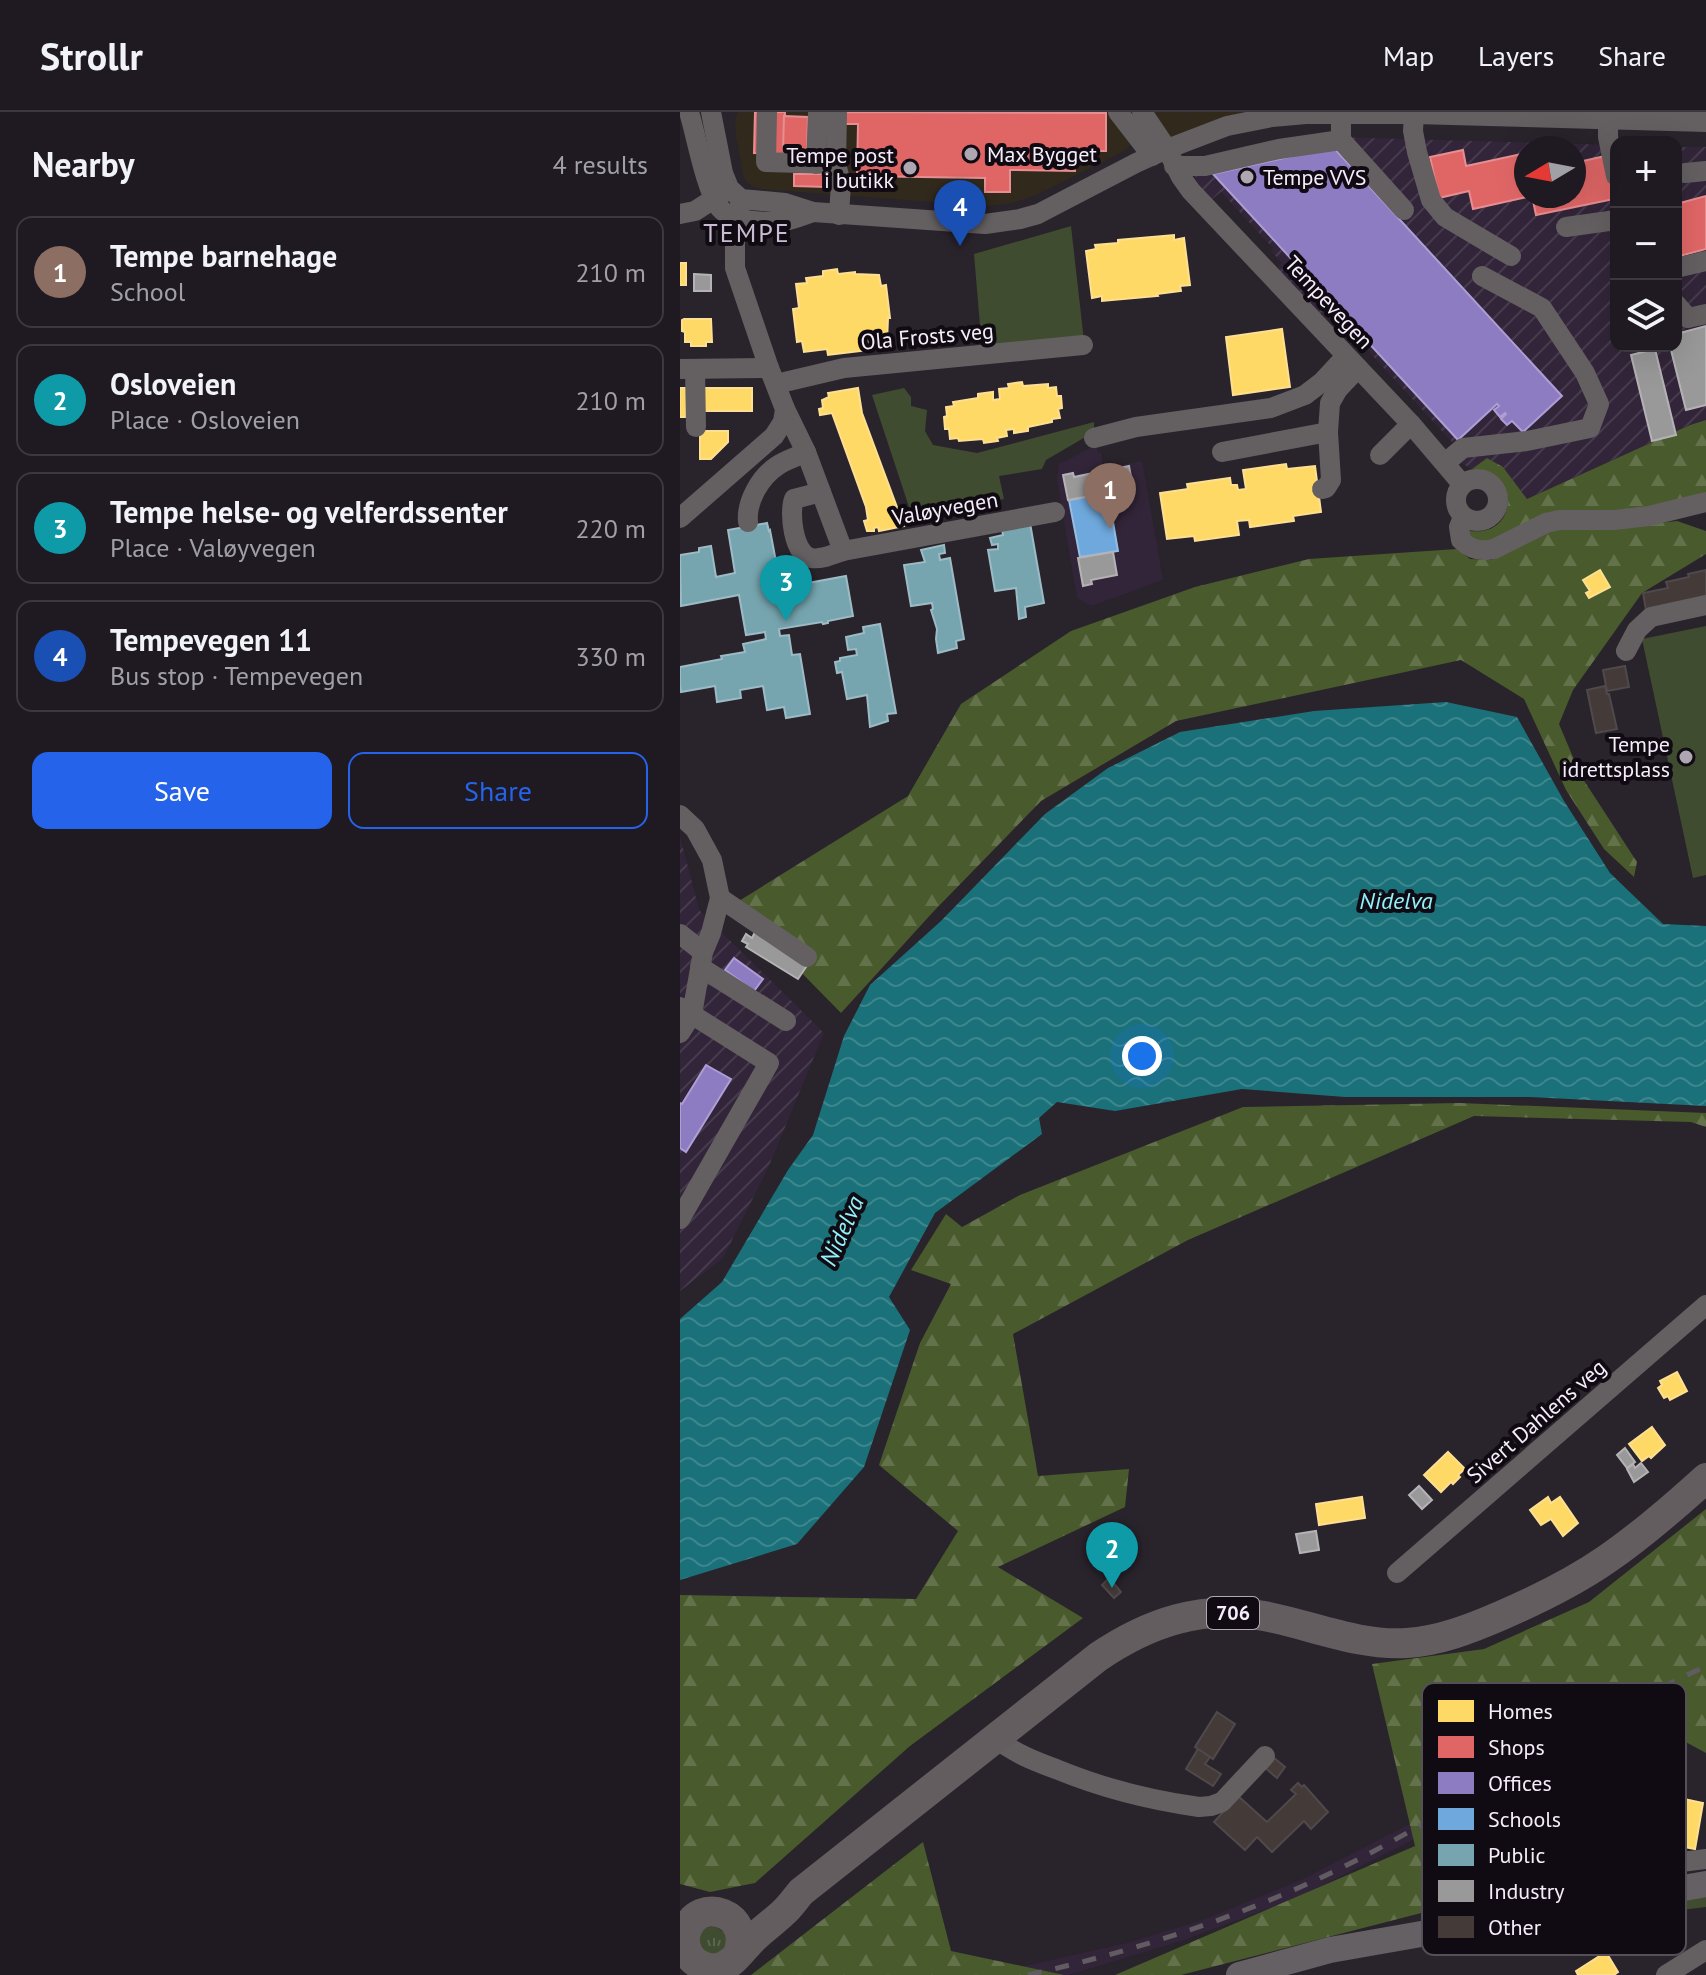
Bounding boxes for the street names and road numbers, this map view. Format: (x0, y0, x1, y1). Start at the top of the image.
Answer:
street label: Tempevegen (1279, 250, 1379, 354)
street label: Ola Frosts veg (859, 316, 995, 356)
street label: Valøyvegen (889, 485, 1000, 531)
street label: Sivert Dahlens veg (1461, 1353, 1611, 1489)
road number: 706 (1207, 1597, 1259, 1629)

